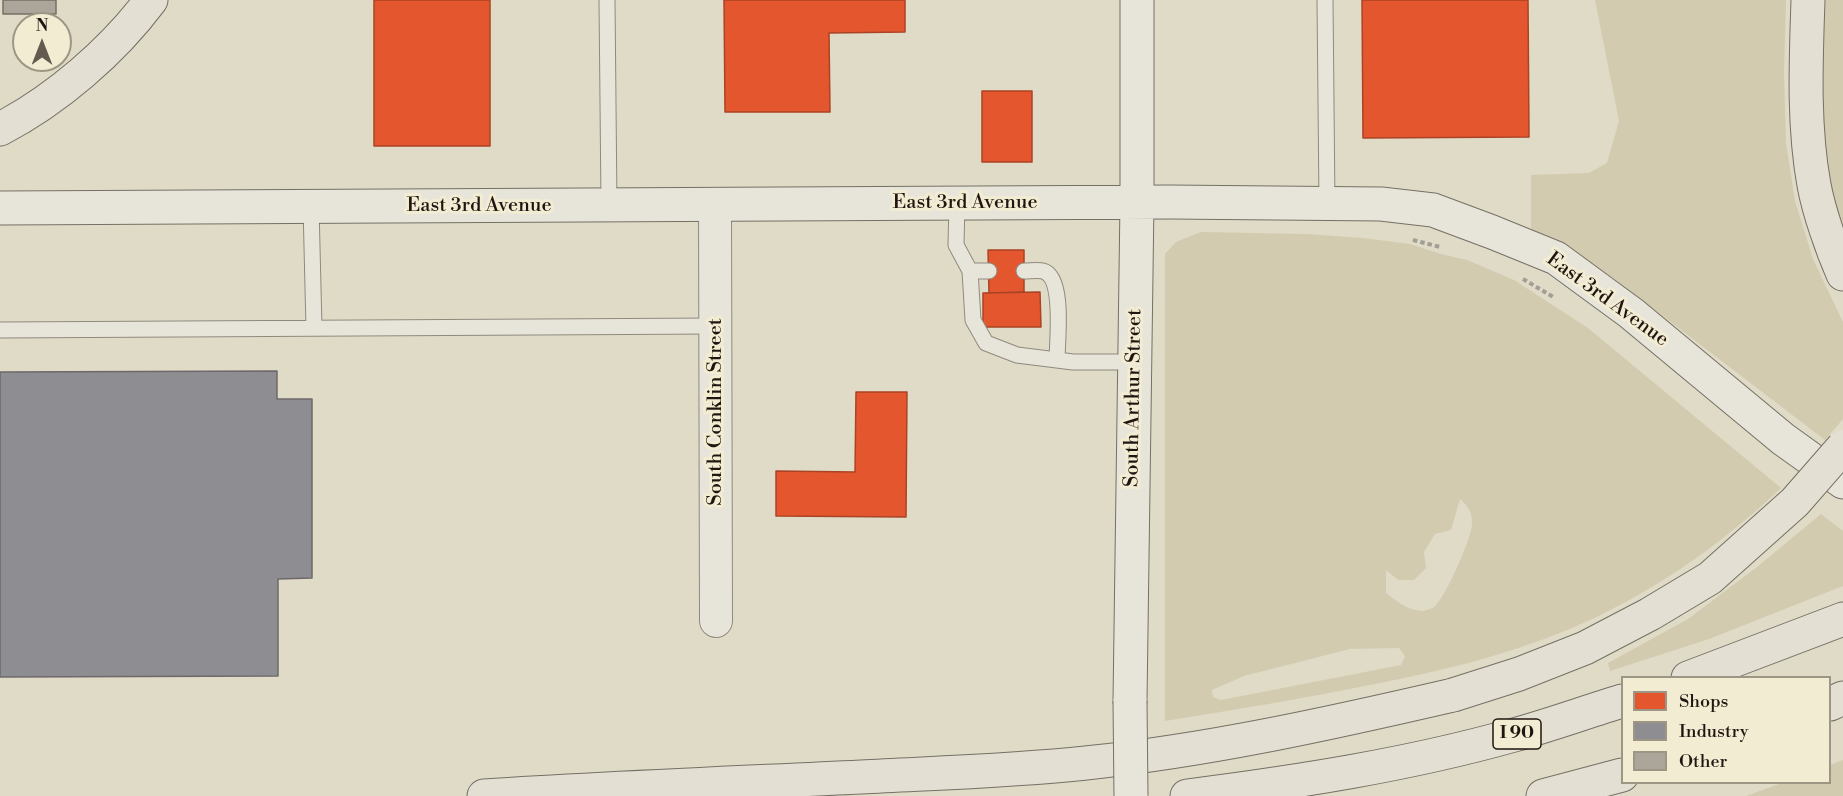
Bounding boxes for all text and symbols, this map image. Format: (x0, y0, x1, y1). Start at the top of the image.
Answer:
north arrow (12, 12, 72, 72)
text: N (36, 16, 48, 36)
street label: East 3rd Avenue (893, 191, 1037, 215)
street label: East 3rd Avenue (407, 194, 551, 218)
street label: East 3rd Avenue (1541, 248, 1673, 352)
street label: South Arthur Street (1120, 309, 1148, 487)
street label: South Conklin Street (704, 318, 728, 506)
legend (1621, 676, 1831, 784)
text: Shops (1679, 690, 1728, 713)
road number: I 90 (1493, 719, 1541, 749)
text: Industry (1679, 720, 1749, 743)
text: Other (1679, 750, 1727, 773)

